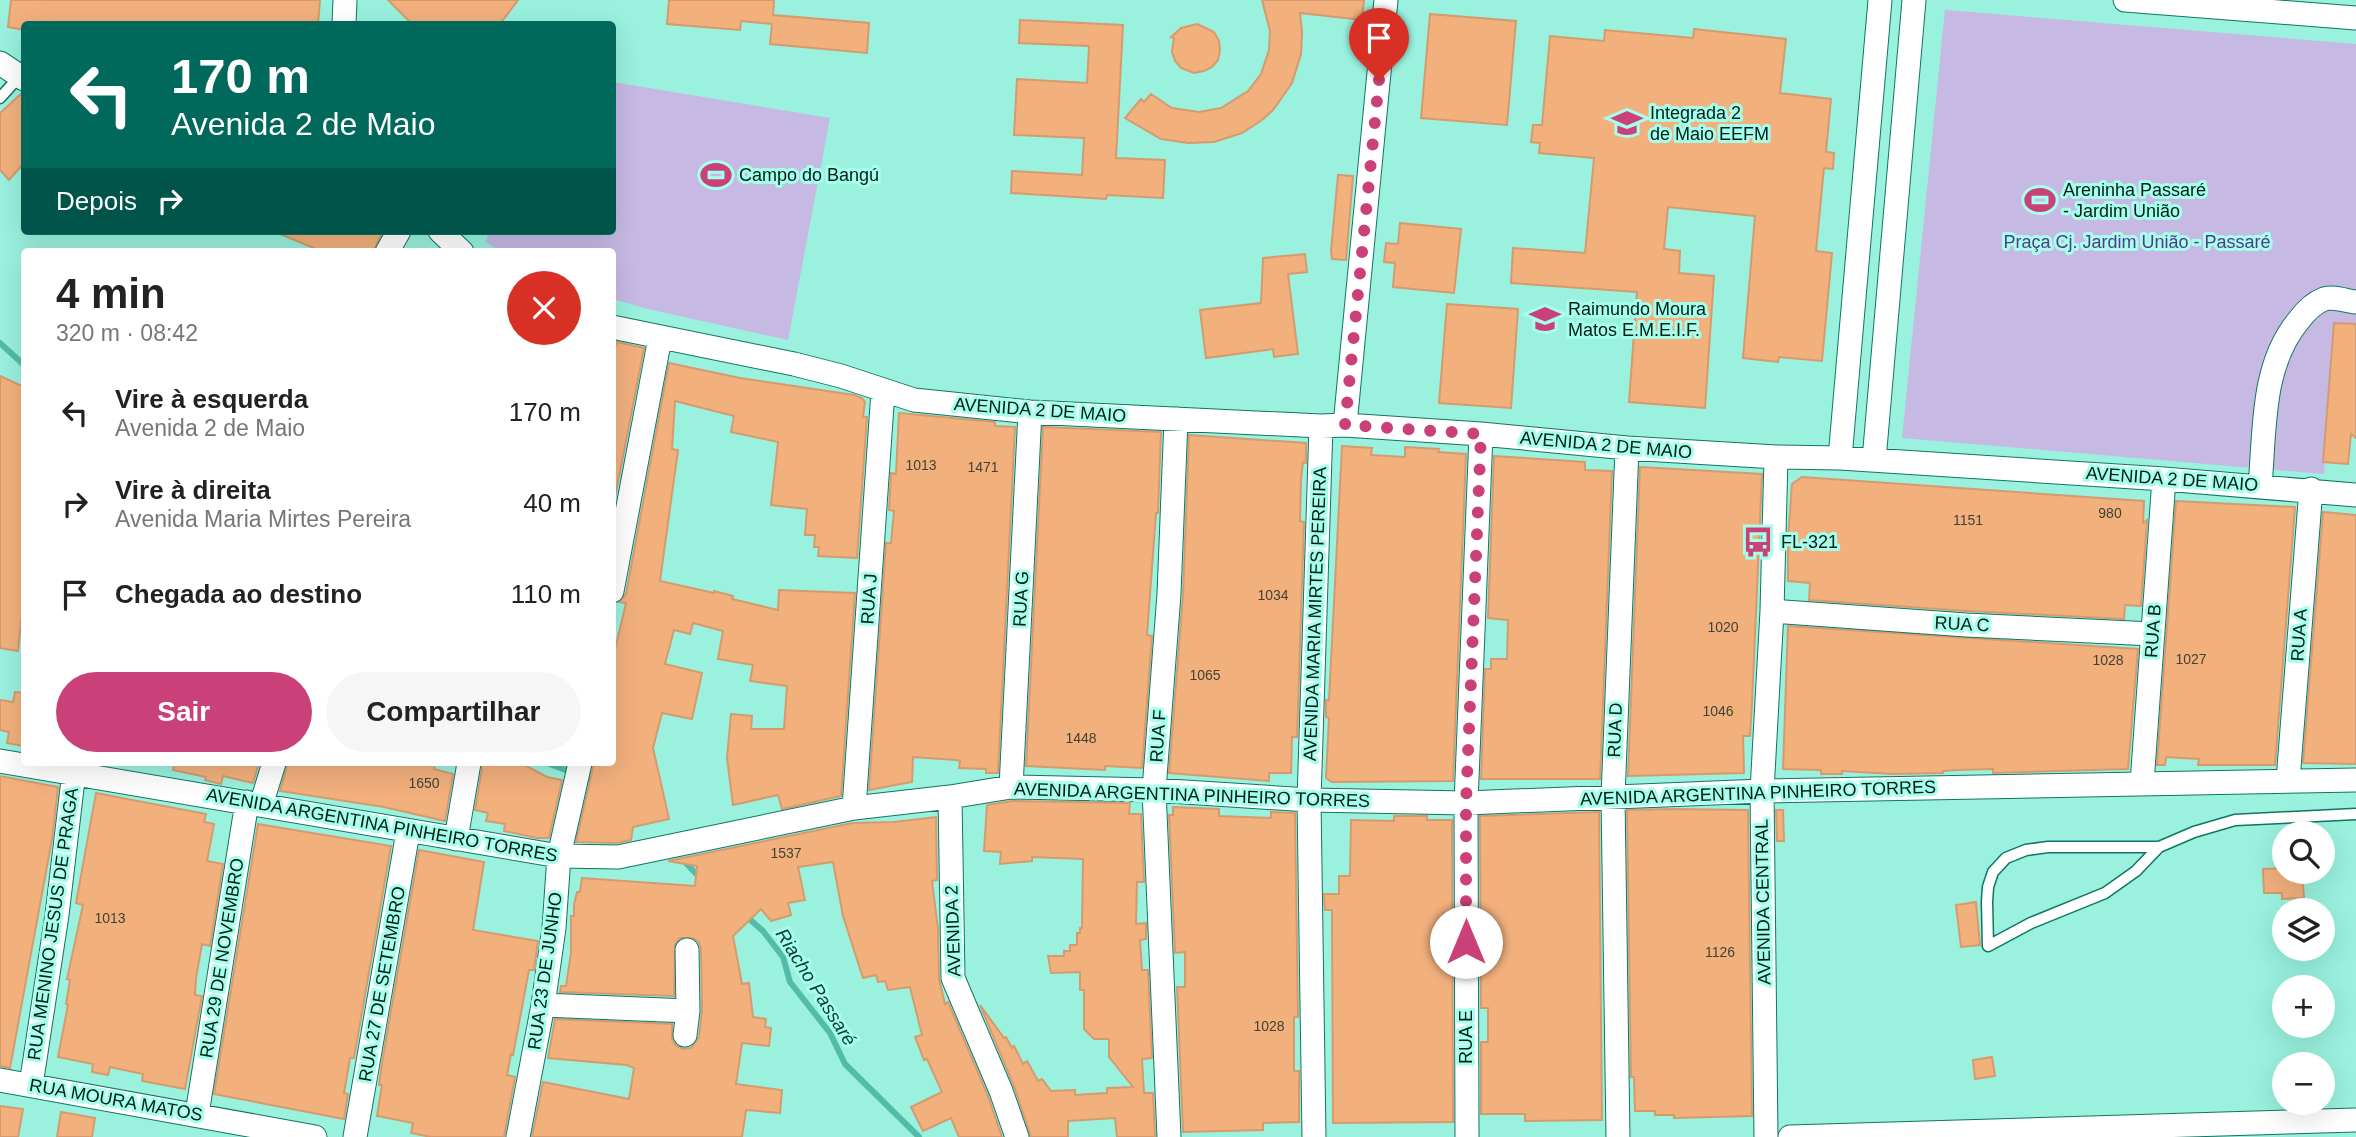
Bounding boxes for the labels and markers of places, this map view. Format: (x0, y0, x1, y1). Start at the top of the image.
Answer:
pin (1349, 8, 1409, 80)
place label: Integrada 2 de Maio EEFM (1650, 103, 1769, 144)
school or university icon: Integrada 2 de Maio EEFM (1610, 106, 1644, 140)
sports icon: Campo do Bangú (699, 158, 733, 192)
place label: Campo do Bangú (739, 165, 879, 185)
place label: Areninha Passaré - Jardim União (2063, 180, 2206, 221)
sports icon: Areninha Passaré - Jardim União (2023, 183, 2057, 217)
place label: Raimundo Moura Matos E.M.E.I.F. (1568, 299, 1707, 340)
school or university icon: Raimundo Moura Matos E.M.E.I.F. (1528, 302, 1562, 336)
bus stop icon: FL-321 (1741, 525, 1775, 559)
place label: FL-321 (1781, 532, 1838, 552)

